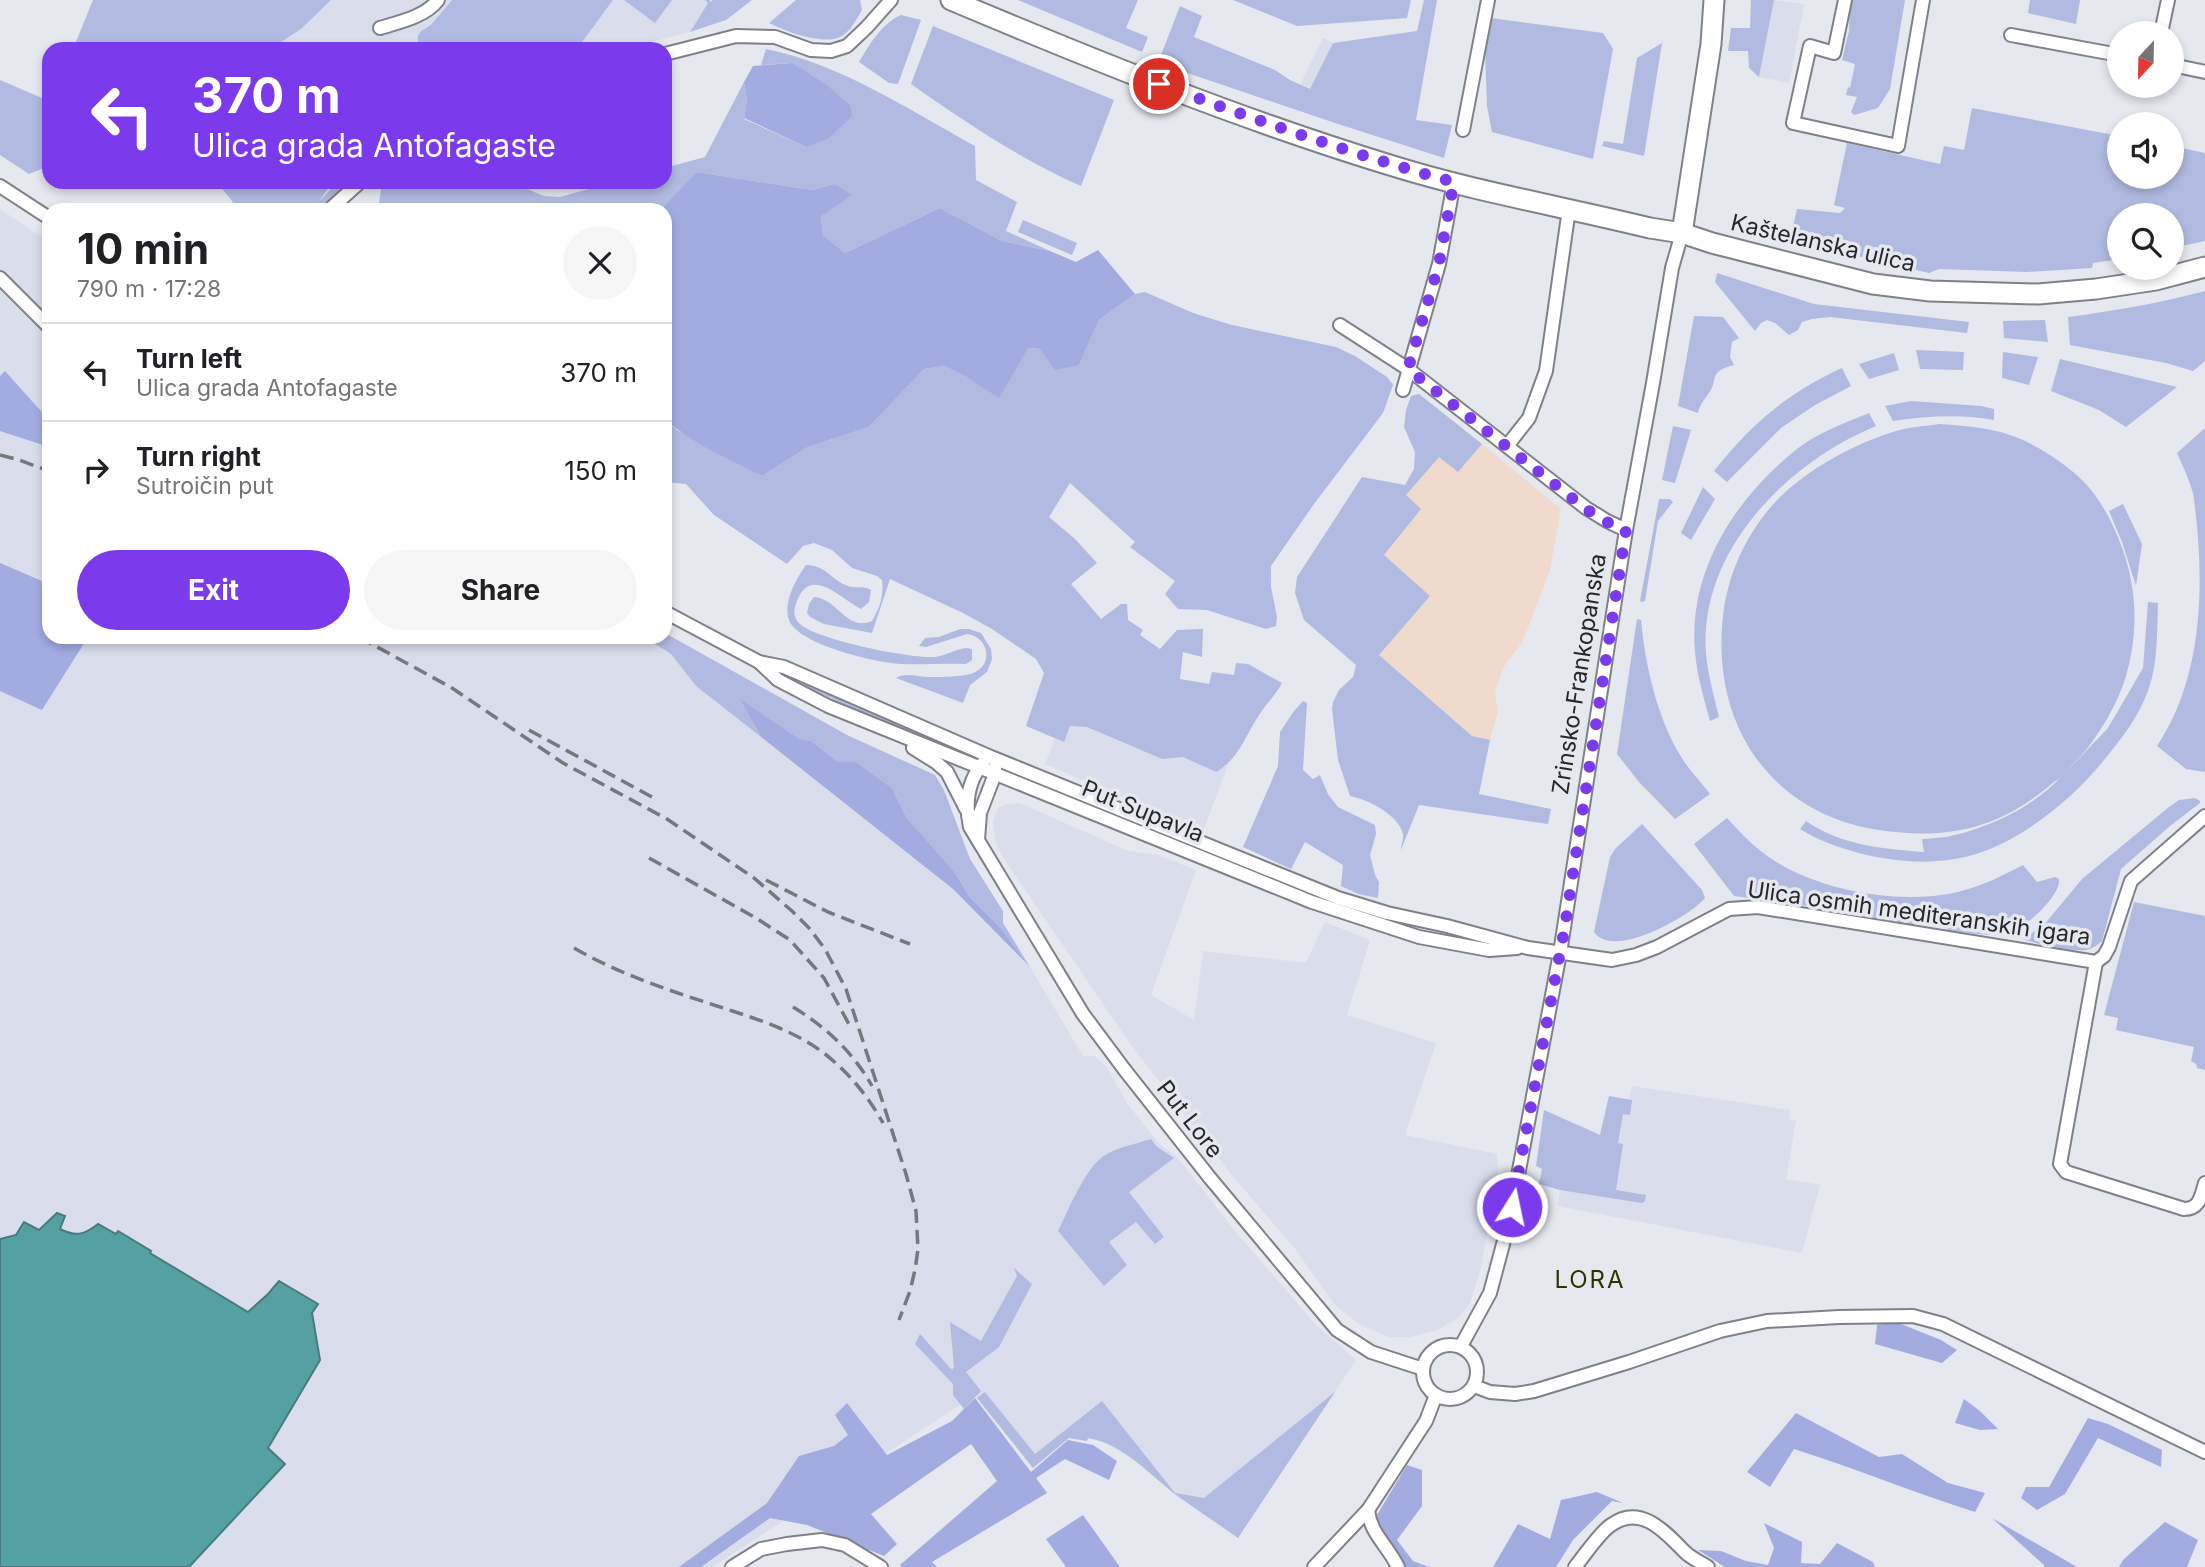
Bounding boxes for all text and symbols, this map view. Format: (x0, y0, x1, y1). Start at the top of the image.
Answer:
north arrow (2107, 21, 2184, 98)
map controls (2107, 21, 2184, 280)
pin (1129, 54, 1189, 114)
icon: arrive (1140, 65, 1178, 103)
text: 370 m (192, 66, 341, 125)
icon: left (77, 70, 168, 161)
button: sound (2107, 112, 2184, 189)
text: Ulica grada Antofagaste (192, 126, 556, 165)
button: search (2107, 203, 2184, 280)
street label: Kaštelanska ulica (1728, 208, 1918, 278)
text: 10 min (77, 223, 209, 274)
button: close (563, 226, 637, 300)
text: 790 m · 17:28 (77, 275, 221, 303)
text: Turn left (136, 343, 242, 374)
icon: left (77, 353, 115, 391)
text: 370 m (560, 357, 637, 388)
text: Ulica grada Antofagaste (136, 374, 398, 402)
text: Turn right (136, 441, 261, 472)
icon: right (77, 451, 115, 489)
text: 150 m (564, 455, 637, 486)
text: Sutroičin put (136, 472, 274, 500)
button: Exit (77, 550, 350, 630)
button: Share (364, 550, 637, 630)
street label: Zrinsko-Frankopanska (1546, 551, 1612, 797)
street label: Put Supavla (1078, 774, 1208, 848)
street label: Ulica osmih mediteranskih igara (1746, 875, 2092, 951)
street label: Put Lore (1151, 1075, 1229, 1163)
position arrow (1475, 1170, 1549, 1244)
district label: LORA (1554, 1265, 1626, 1294)

